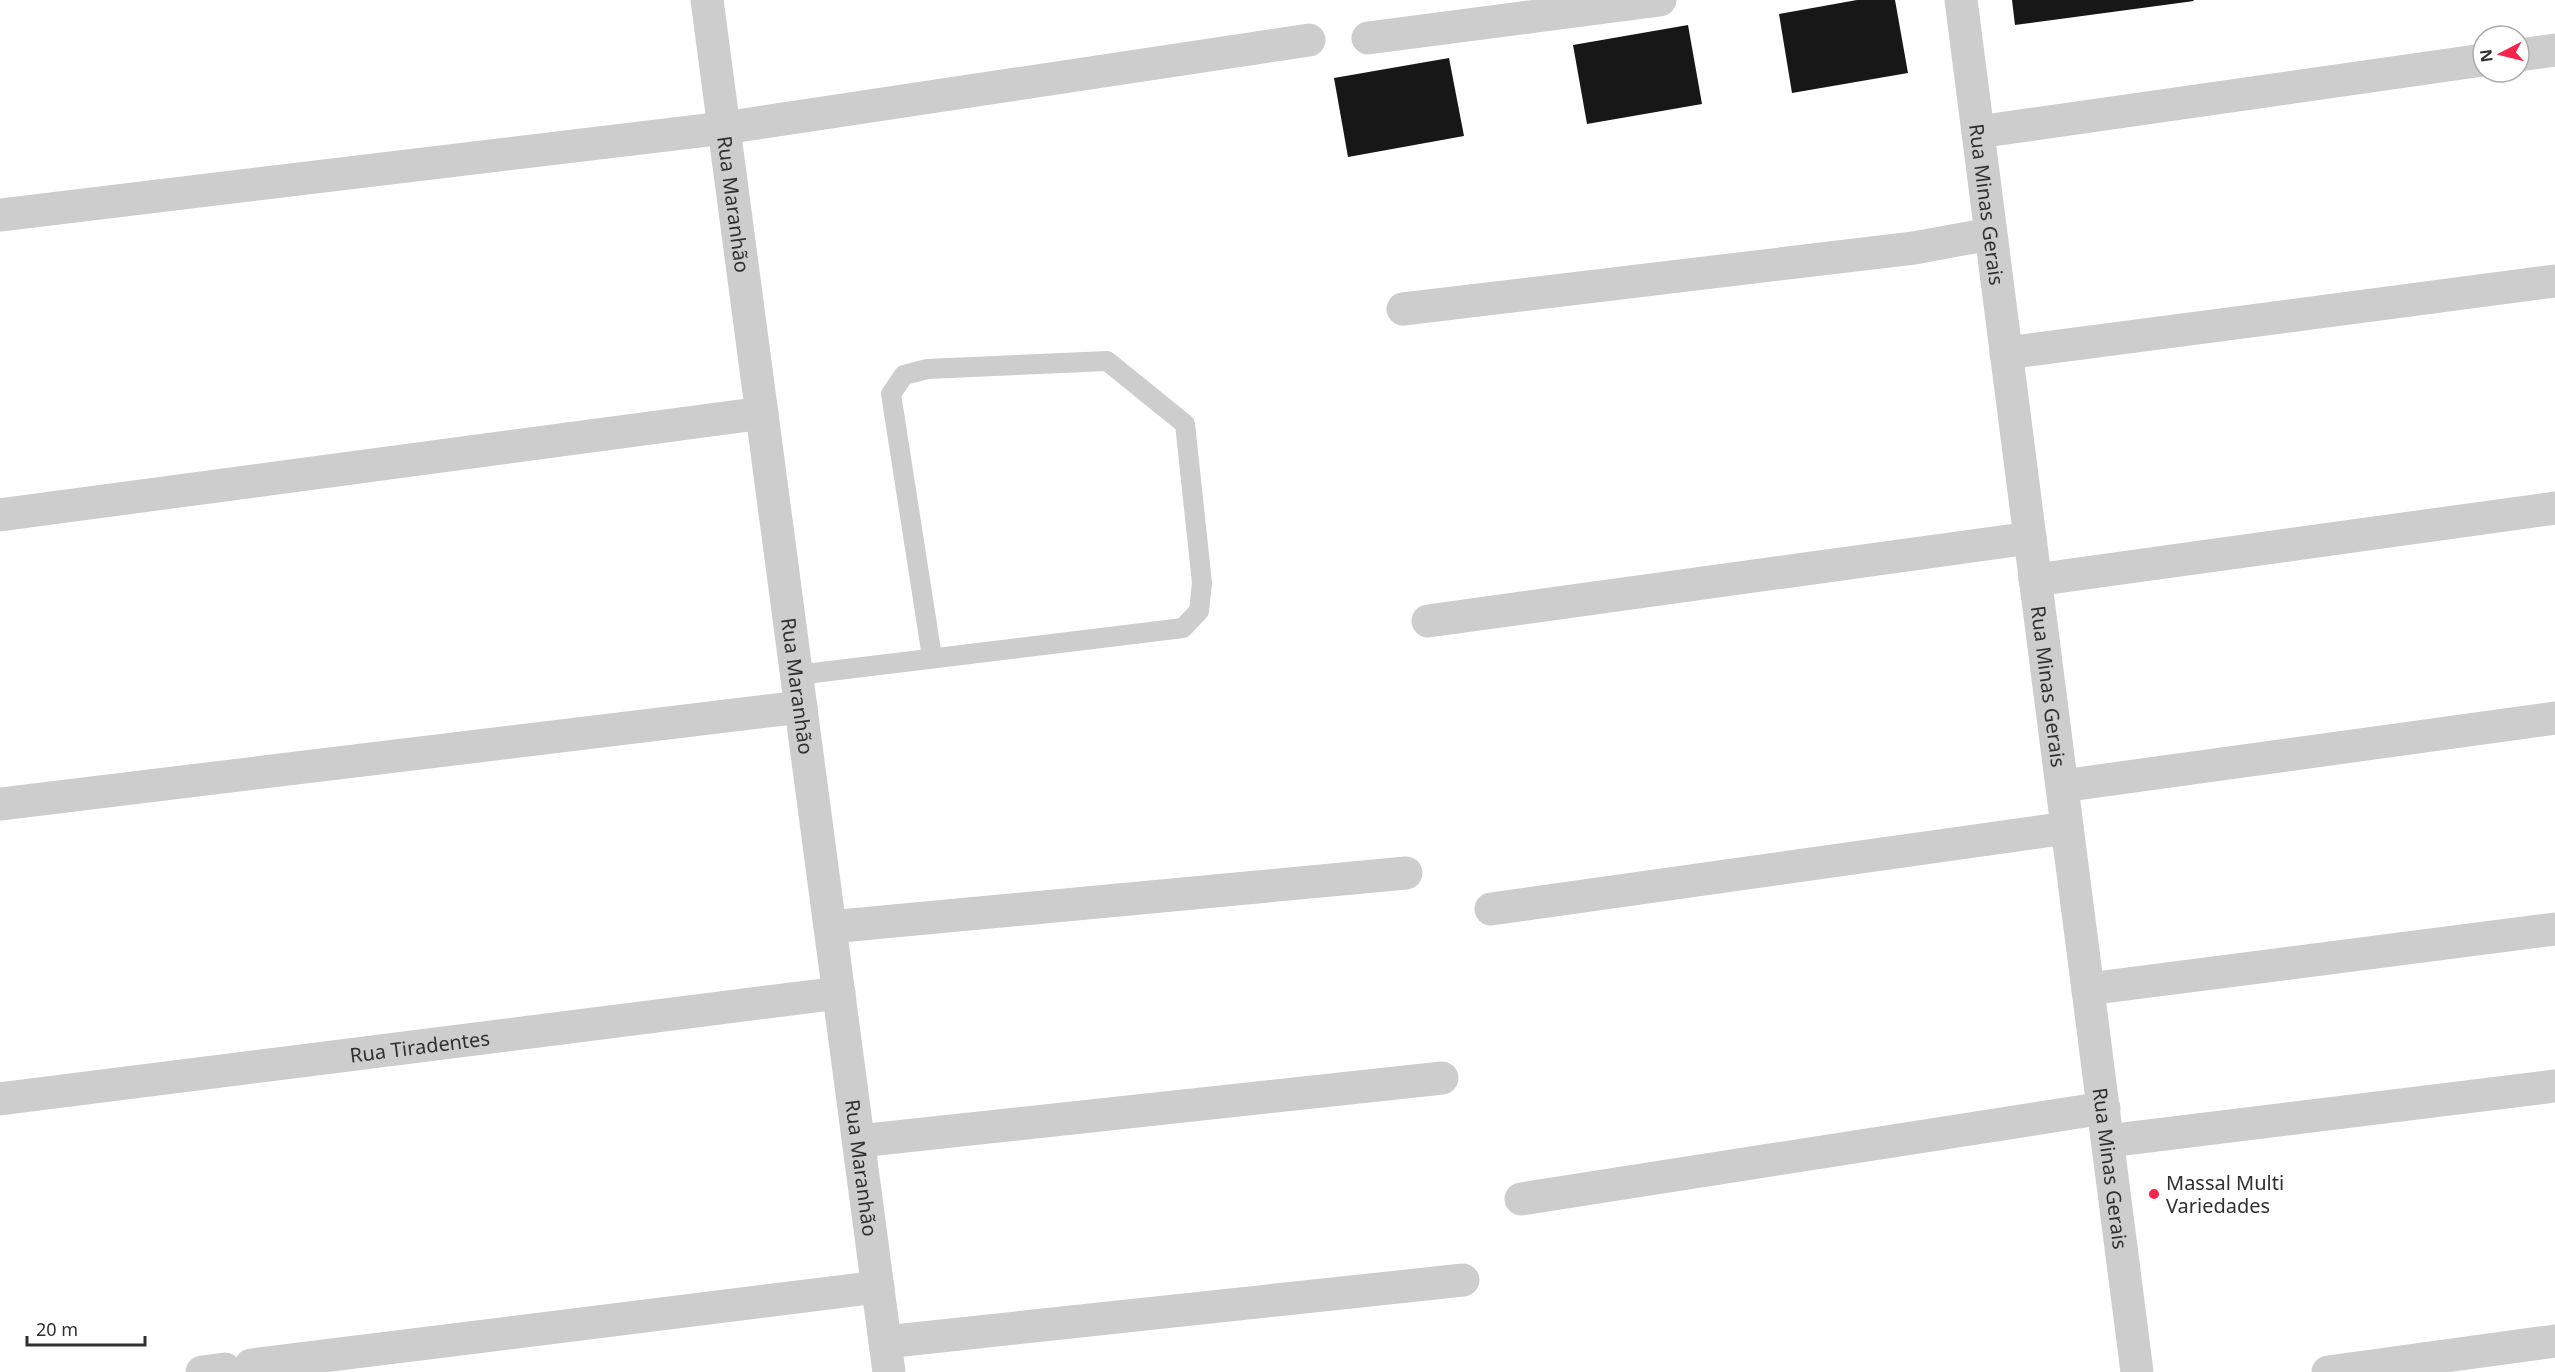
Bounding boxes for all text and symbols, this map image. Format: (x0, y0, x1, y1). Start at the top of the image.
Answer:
north arrow (2471, 24, 2531, 84)
text: N (2474, 48, 2498, 64)
street label: Rua Minas Gerais (1963, 122, 2011, 287)
street label: Rua Maranhão (712, 134, 757, 274)
street label: Rua Minas Gerais (2025, 604, 2073, 769)
street label: Rua Maranhão (776, 616, 820, 756)
street label: Rua Tiradentes (348, 1024, 491, 1068)
street label: Rua Minas Gerais (2087, 1086, 2135, 1251)
street label: Rua Maranhão (839, 1098, 884, 1238)
place label: Massal Multi Variedades (2166, 1169, 2284, 1219)
marker: Massal Multi Variedades (2147, 1187, 2161, 1201)
scale bar (27, 1309, 146, 1347)
text: 20 m (36, 1317, 78, 1341)

